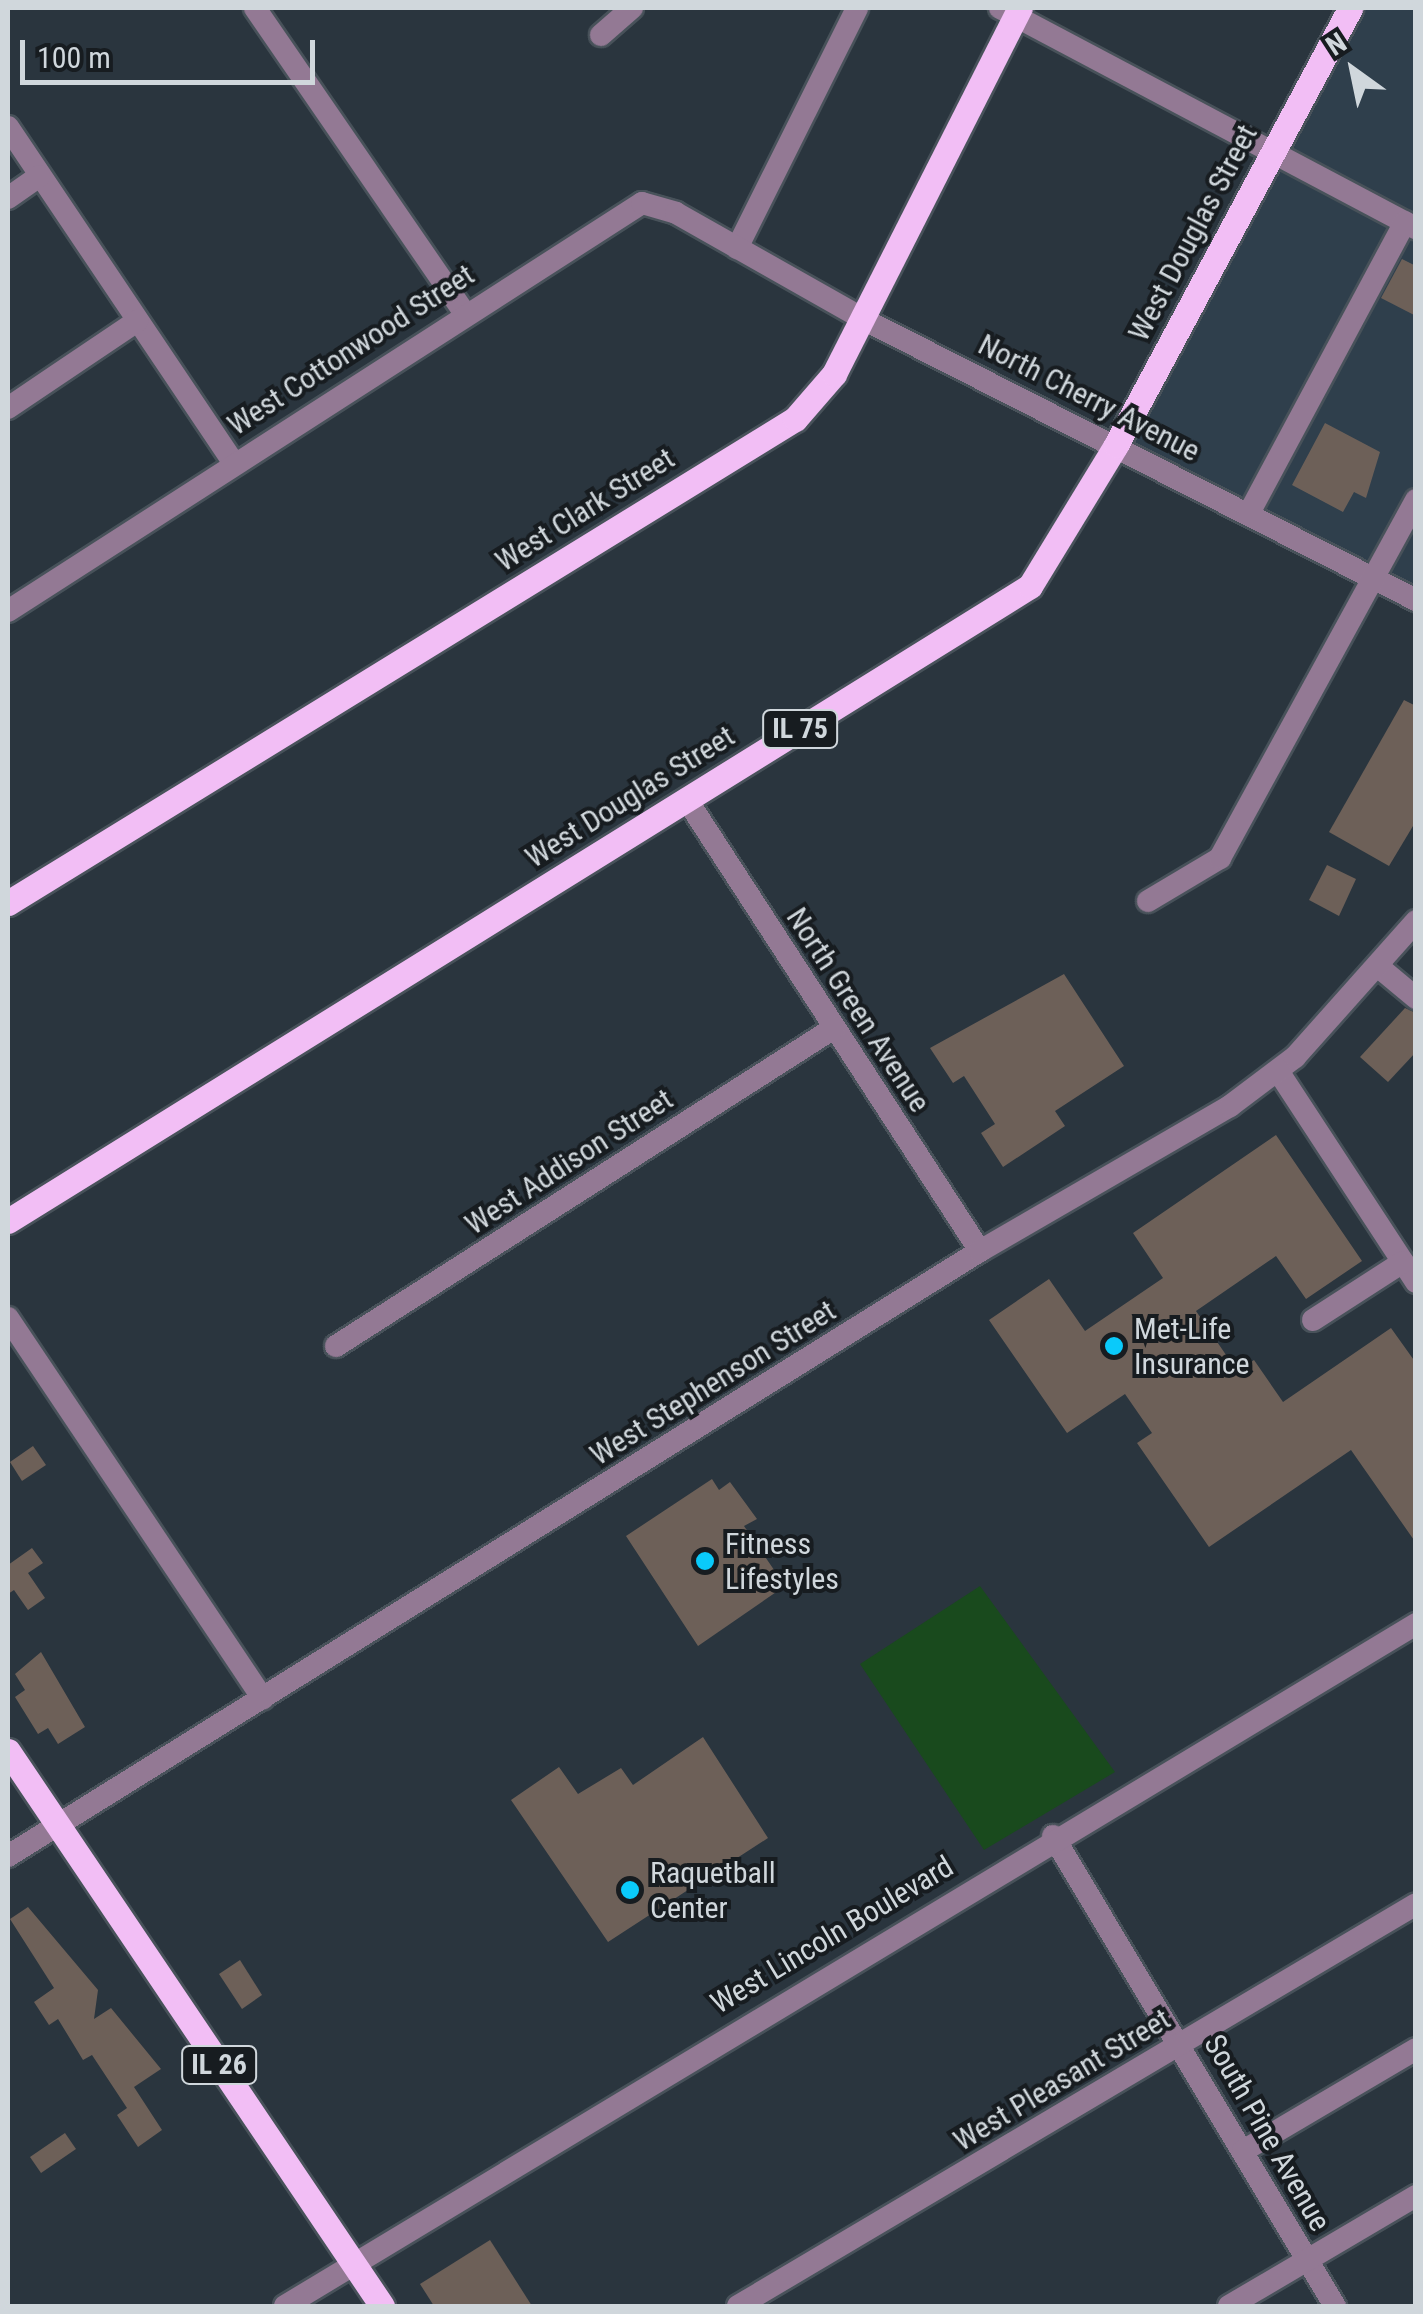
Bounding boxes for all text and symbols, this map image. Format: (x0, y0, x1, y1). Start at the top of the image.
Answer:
scale bar (25, 20, 320, 82)
north arrow (1303, 20, 1403, 120)
text: N (1320, 26, 1353, 63)
text: 100 m (37, 40, 111, 75)
street label: West Douglas Street (1121, 119, 1265, 347)
street label: West Cottonwood Street (221, 257, 481, 443)
street label: North Cherry Avenue (972, 327, 1206, 469)
street label: West Clark Street (489, 441, 681, 579)
road number: IL 75 (760, 706, 840, 752)
street label: West Douglas Street (519, 718, 741, 876)
street label: North Green Avenue (779, 901, 937, 1119)
street label: West Addison Street (458, 1081, 680, 1243)
street label: West Stephenson Street (584, 1293, 842, 1473)
place label: Met-Life Insurance (1134, 1311, 1250, 1382)
marker: Met-Life Insurance (1103, 1335, 1125, 1357)
place label: Fitness Lifestyles (725, 1526, 839, 1596)
marker: Fitness Lifestyles (694, 1550, 716, 1572)
street label: West Lincoln Boulevard (704, 1848, 960, 2022)
place label: Raquetball Center (650, 1855, 776, 1926)
marker: Raquetball Center (619, 1879, 641, 1901)
street label: West Pleasant Street (947, 2001, 1177, 2159)
street label: South Pine Avenue (1196, 2028, 1338, 2238)
road number: IL 26 (179, 2042, 259, 2088)

